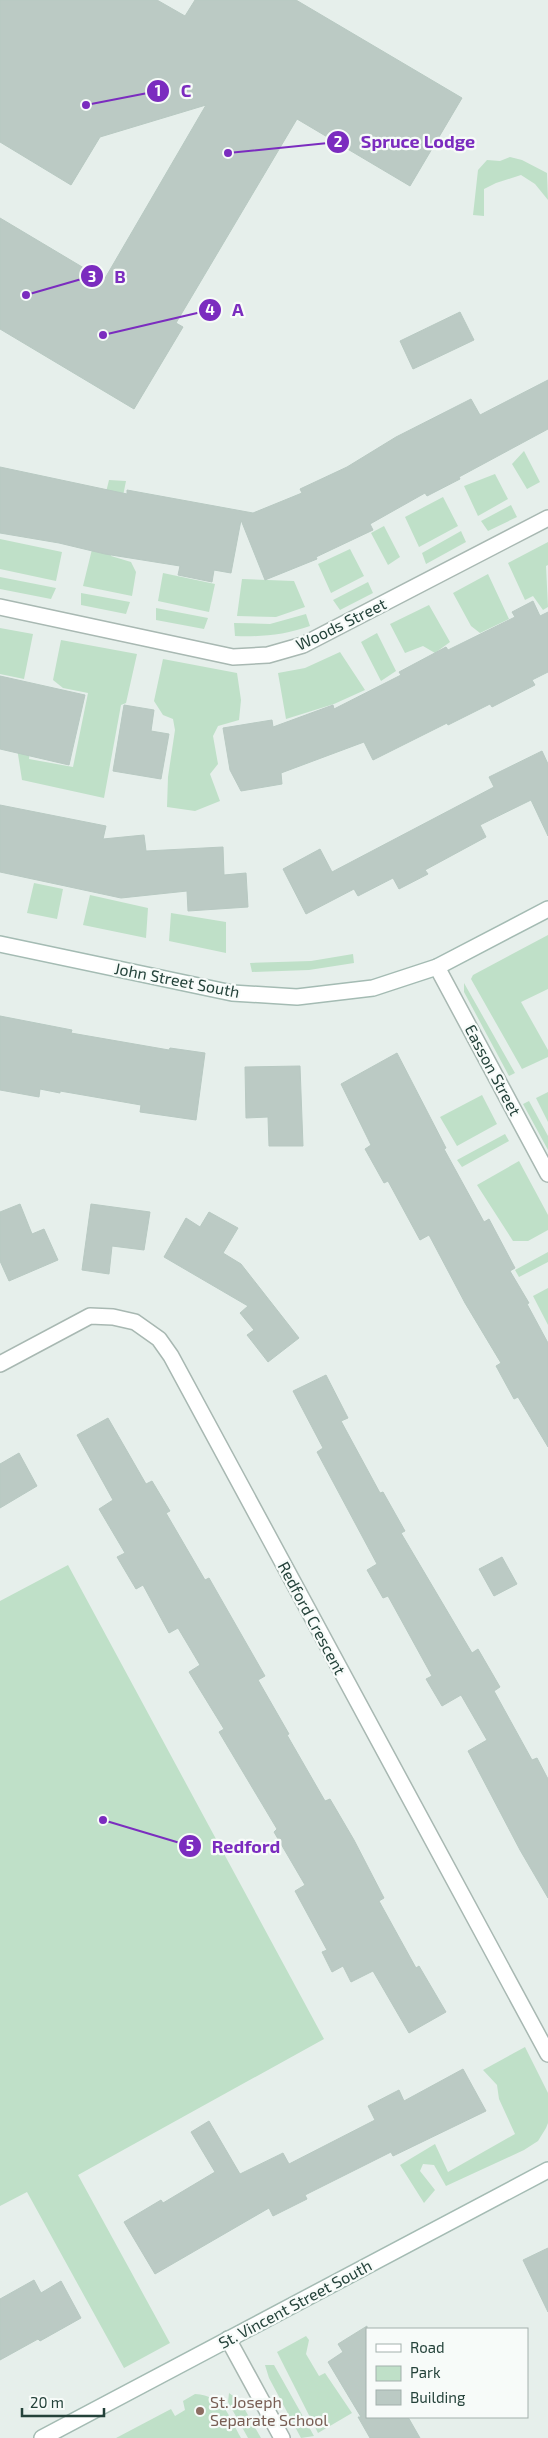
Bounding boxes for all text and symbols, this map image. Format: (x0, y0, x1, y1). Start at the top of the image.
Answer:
callout: C (145, 74, 201, 107)
text: C (181, 79, 192, 101)
text: 1 (155, 81, 161, 99)
callout: Spruce Lodge (325, 125, 485, 158)
text: Spruce Lodge (361, 130, 475, 152)
text: 2 (334, 132, 343, 150)
callout: B (79, 260, 136, 293)
text: B (114, 265, 126, 287)
text: 3 (88, 267, 96, 285)
callout: A (197, 293, 254, 326)
text: A (232, 298, 244, 320)
text: 4 (205, 300, 215, 318)
street label: Woods Street (292, 593, 389, 654)
street label: John Street South (113, 958, 241, 1001)
street label: Easson Street (461, 1021, 525, 1119)
street label: Redford Crescent (275, 1558, 350, 1678)
callout: Redford (177, 1830, 291, 1863)
text: Redford (212, 1835, 280, 1857)
text: 5 (186, 1836, 194, 1854)
street label: St. Vincent Street South (215, 2255, 375, 2352)
legend (366, 2328, 528, 2418)
text: Road (410, 2338, 445, 2356)
text: Park (410, 2363, 441, 2381)
scale bar (22, 2386, 105, 2418)
text: Building (410, 2388, 466, 2406)
place label: St. Joseph Separate School (210, 2392, 328, 2429)
text: 20 m (30, 2393, 64, 2411)
marker: St. Joseph Separate School (194, 2405, 206, 2417)

